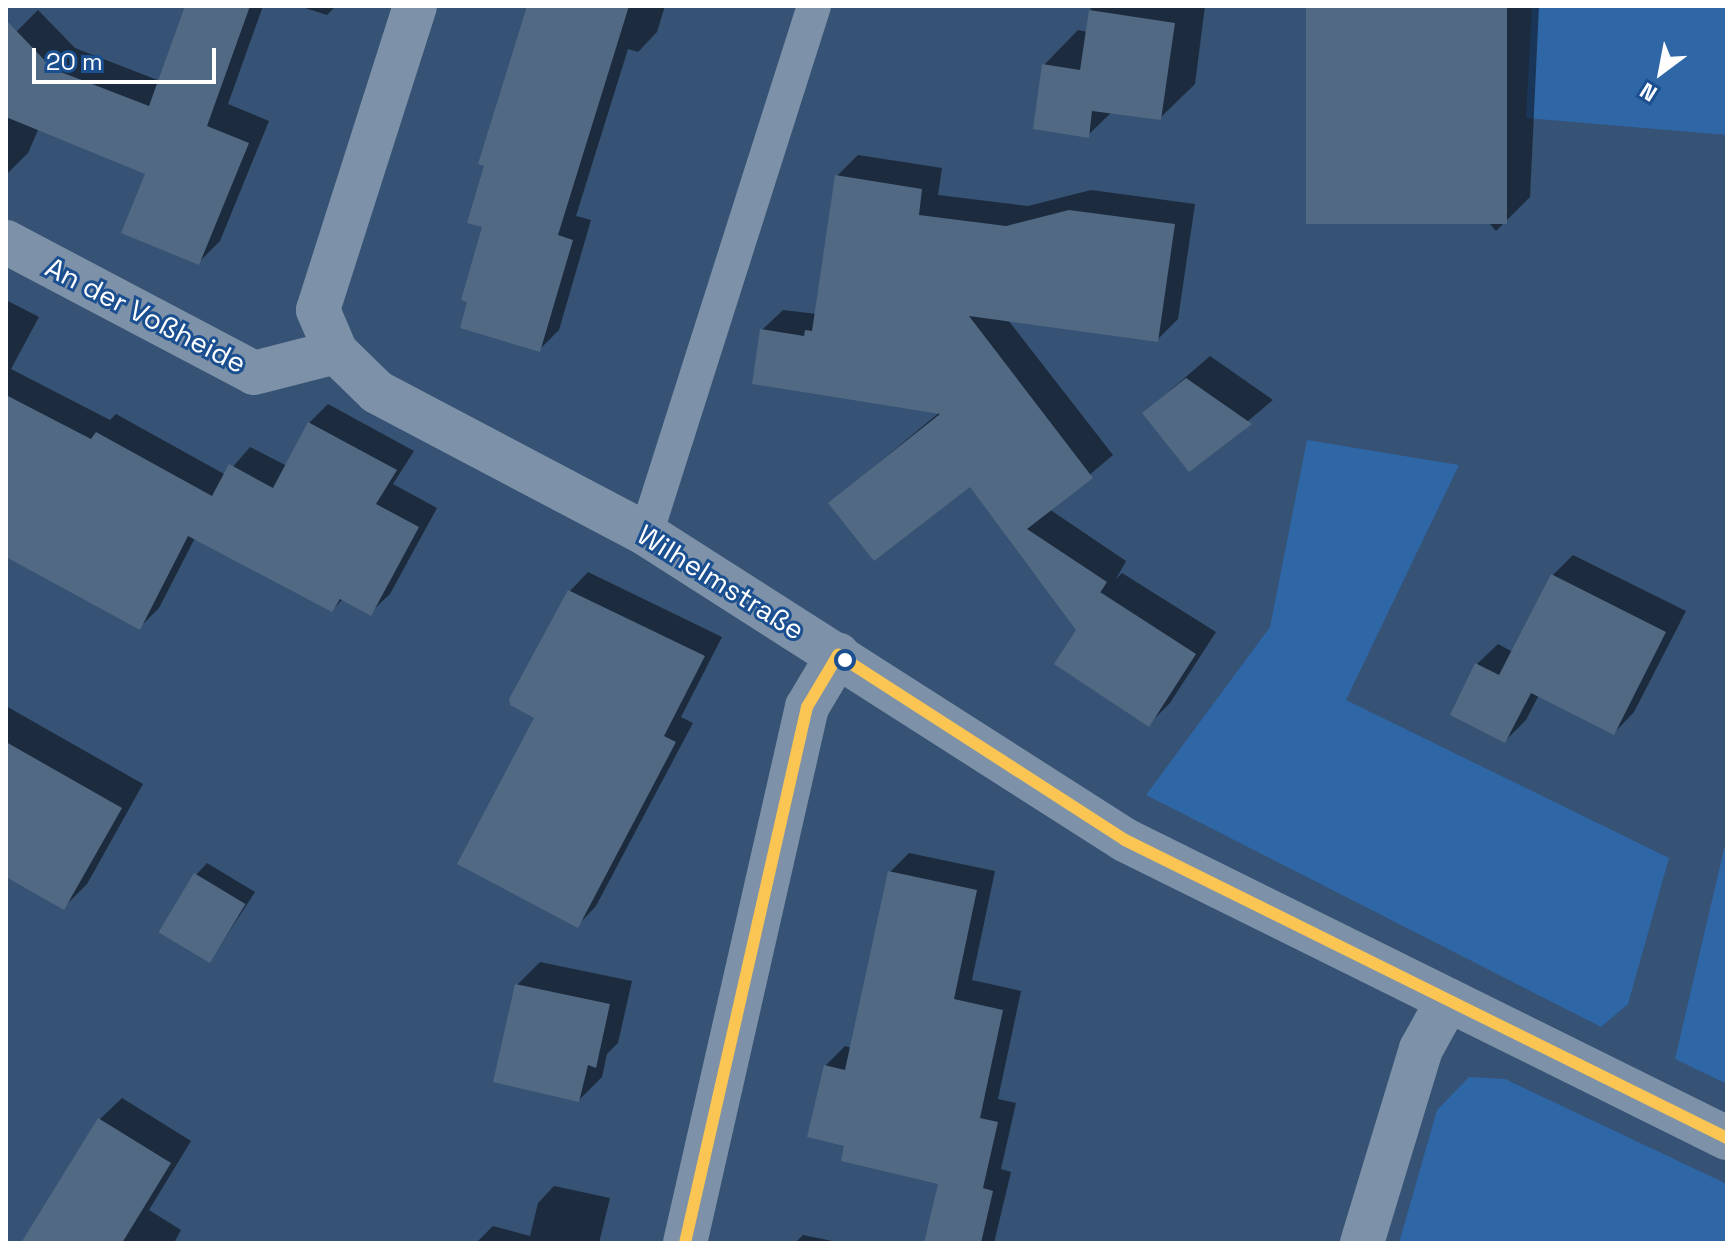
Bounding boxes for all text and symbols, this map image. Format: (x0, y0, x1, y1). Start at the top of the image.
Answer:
scale bar (36, 32, 220, 82)
north arrow (1621, 32, 1701, 112)
text: 20 m (46, 46, 103, 77)
text: N (1635, 77, 1662, 108)
street label: An der Voßheide (40, 250, 252, 380)
street label: Wilhelmstraße (631, 517, 811, 647)
unlabelled marker (837, 652, 853, 668)

